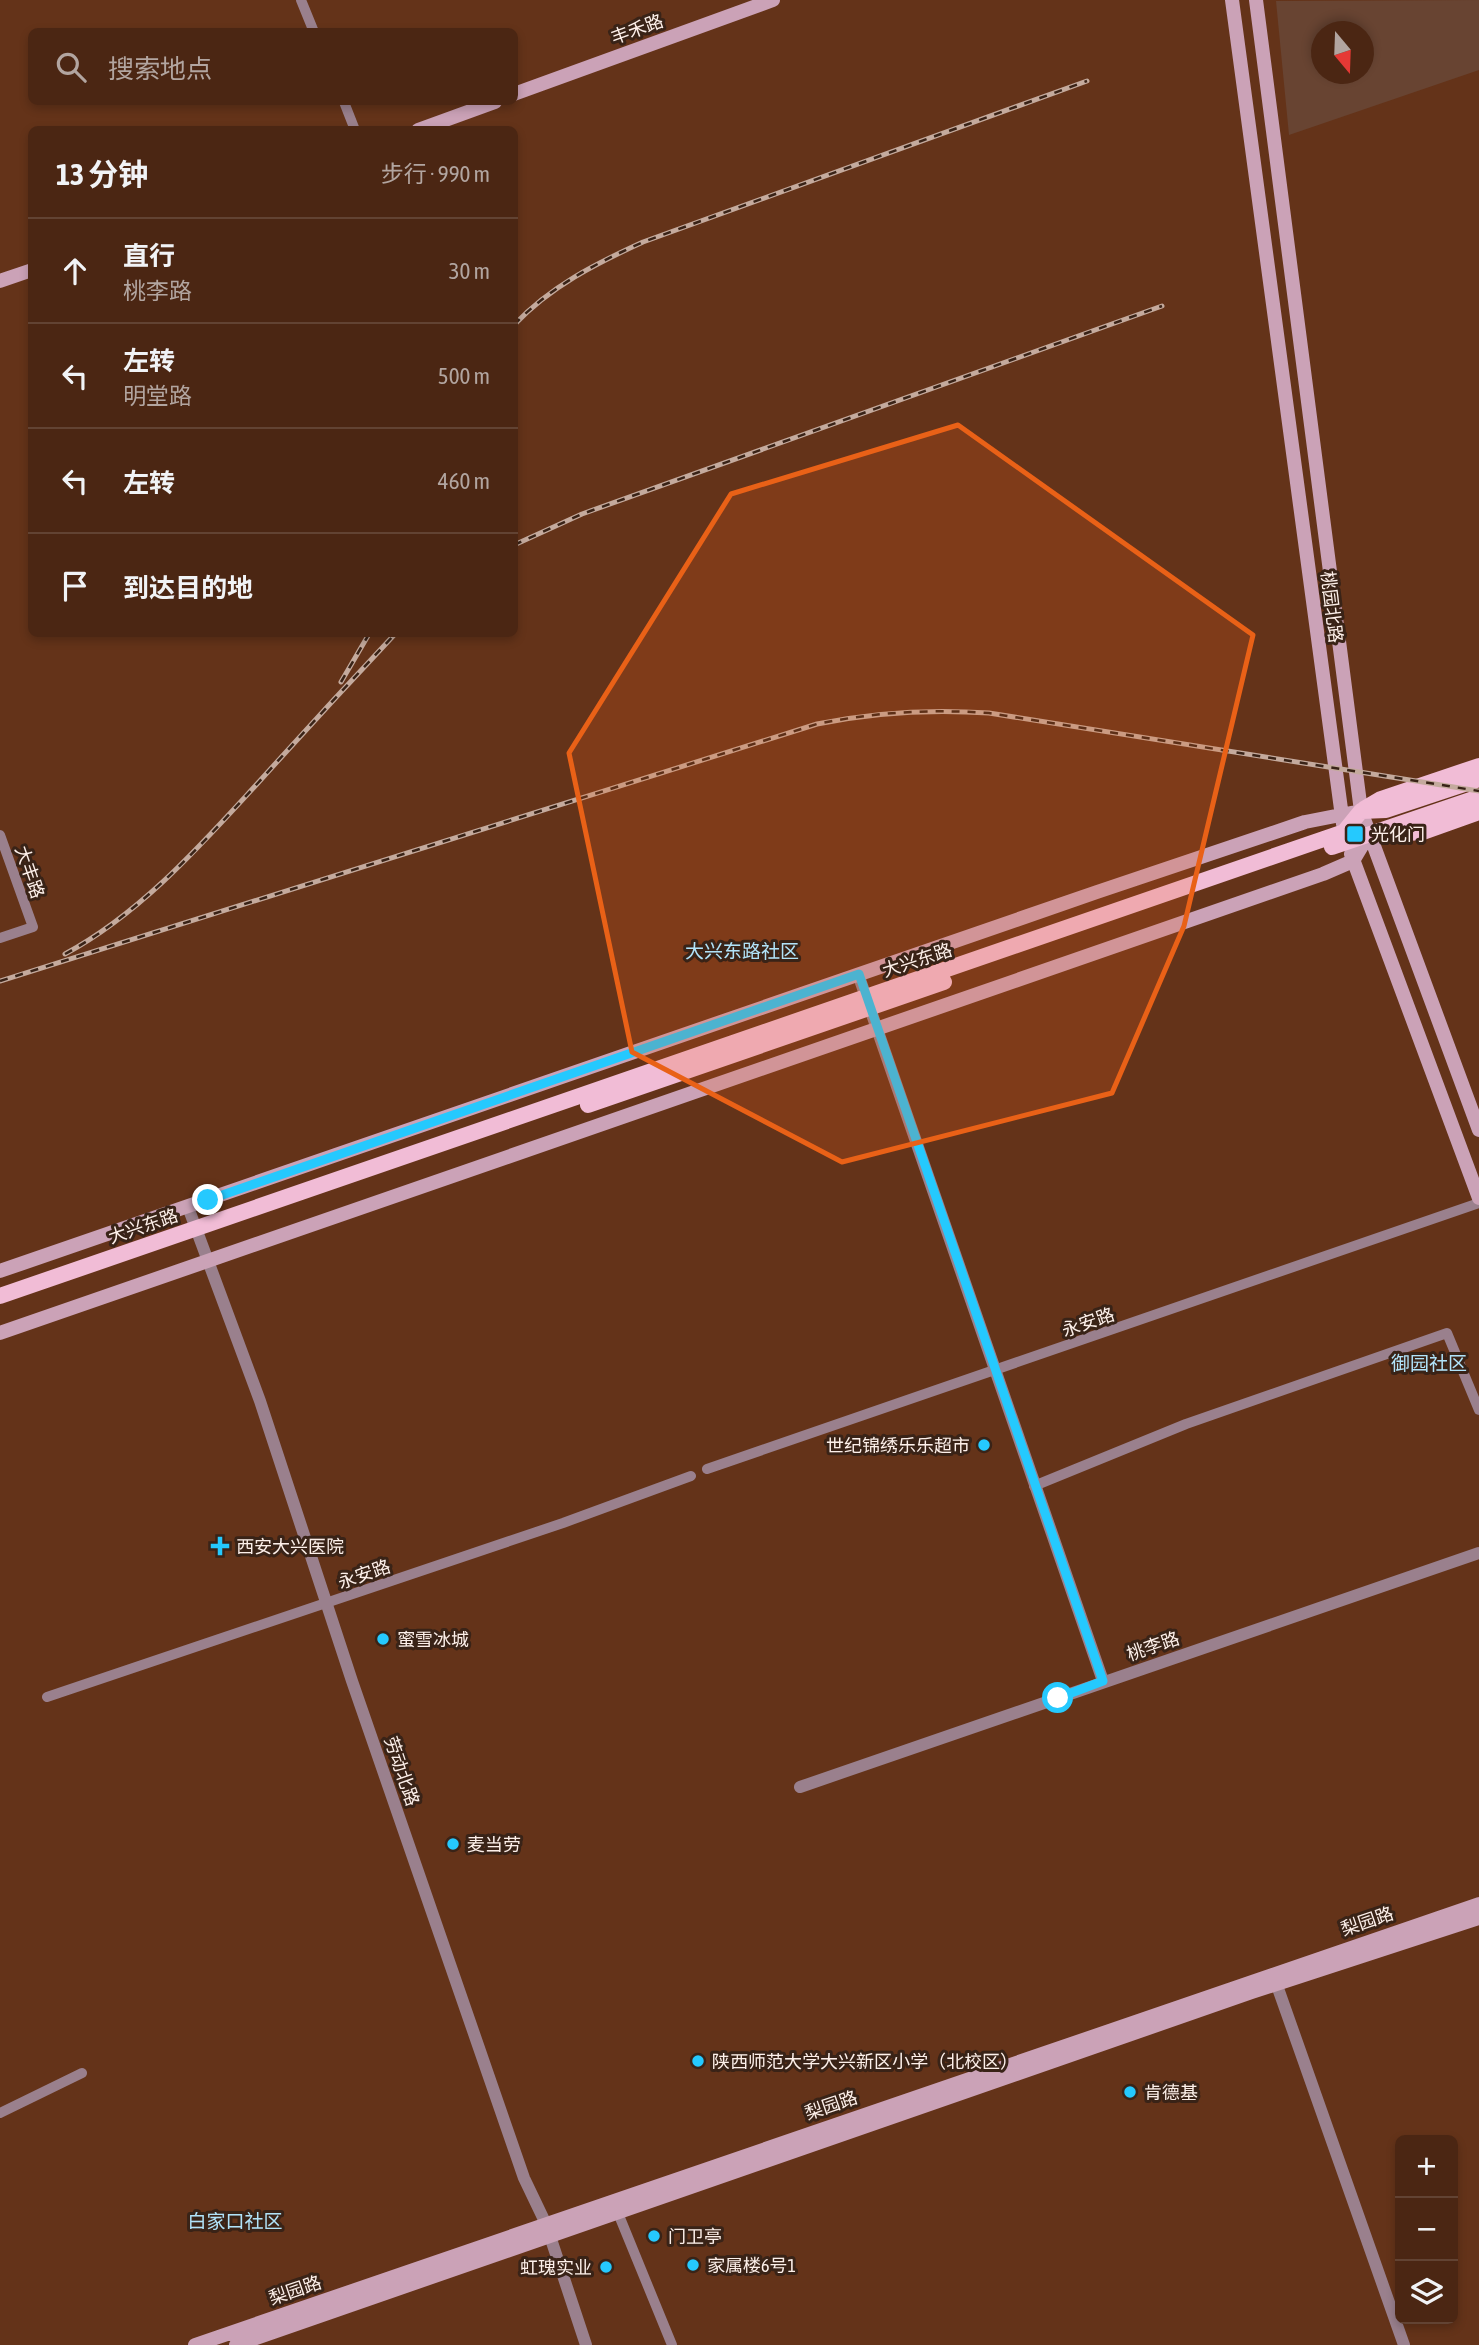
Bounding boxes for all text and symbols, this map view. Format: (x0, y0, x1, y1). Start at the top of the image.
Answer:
street label: 丰禾路 (608, 10, 666, 48)
north arrow (1311, 21, 1374, 84)
search box (28, 28, 518, 105)
icon: search (52, 48, 90, 86)
text: 搜索地点 (108, 54, 212, 84)
text: 13 分钟 (56, 157, 148, 191)
text: 步行 · 990 m (381, 161, 490, 187)
text: 直行 (123, 241, 175, 271)
icon: ahead (56, 252, 94, 290)
text: 30 m (449, 258, 490, 284)
text: 桃李路 (123, 278, 192, 304)
text: 左转 (123, 346, 175, 376)
icon: left (56, 357, 94, 395)
text: 500 m (438, 363, 490, 389)
text: 明堂路 (123, 383, 192, 409)
icon: left (56, 462, 94, 500)
text: 左转 (123, 468, 175, 498)
text: 460 m (438, 468, 490, 494)
icon: arrive (56, 567, 94, 605)
street label: 桃园北路 (1317, 570, 1347, 644)
text: 到达目的地 (123, 573, 253, 603)
marker: 光化门 (1345, 824, 1365, 844)
place label: 光化门 (1371, 824, 1425, 845)
street label: 大丰路 (11, 843, 49, 901)
street label: 大兴东路 (880, 939, 954, 981)
district label: 大兴东路社区 (685, 940, 799, 962)
route end (192, 1184, 223, 1215)
street label: 大兴东路 (106, 1204, 180, 1248)
street label: 永安路 (1059, 1303, 1117, 1341)
district label: 御园社区 (1391, 1352, 1467, 1374)
place label: 世纪锦绣乐乐超市 (826, 1435, 970, 1456)
marker: 世纪锦绣乐乐超市 (976, 1437, 992, 1453)
marker: 西安大兴医院 (210, 1536, 230, 1556)
place label: 西安大兴医院 (236, 1536, 344, 1557)
street label: 永安路 (335, 1555, 393, 1593)
street label: 桃李路 (1124, 1627, 1182, 1665)
place label: 蜜雪冰城 (397, 1629, 469, 1650)
marker: 蜜雪冰城 (375, 1631, 391, 1647)
route start (1042, 1682, 1073, 1713)
street label: 劳动北路 (380, 1734, 424, 1808)
place label: 麦当劳 (467, 1834, 521, 1855)
marker: 麦当劳 (445, 1836, 461, 1852)
street label: 梨园路 (1338, 1902, 1396, 1940)
place label: 陕西师范大学大兴新区小学（北校区） (712, 2051, 1018, 2072)
marker: 陕西师范大学大兴新区小学（北校区） (690, 2053, 706, 2069)
place label: 肯德基 (1144, 2082, 1198, 2103)
marker: 肯德基 (1122, 2084, 1138, 2100)
street label: 梨园路 (802, 2086, 860, 2124)
map controls (1395, 2135, 1458, 2324)
button: + (1395, 2135, 1458, 2198)
button: − (1395, 2198, 1458, 2261)
district label: 白家口社区 (187, 2210, 283, 2232)
place label: 门卫亭 (668, 2226, 722, 2247)
marker: 门卫亭 (646, 2228, 662, 2244)
place label: 家属楼6号1 (707, 2255, 796, 2276)
place label: 虹瑰实业 (520, 2257, 592, 2278)
marker: 家属楼6号1 (685, 2257, 701, 2273)
marker: 虹瑰实业 (598, 2259, 614, 2275)
button: layers (1395, 2261, 1458, 2324)
street label: 梨园路 (266, 2271, 324, 2309)

